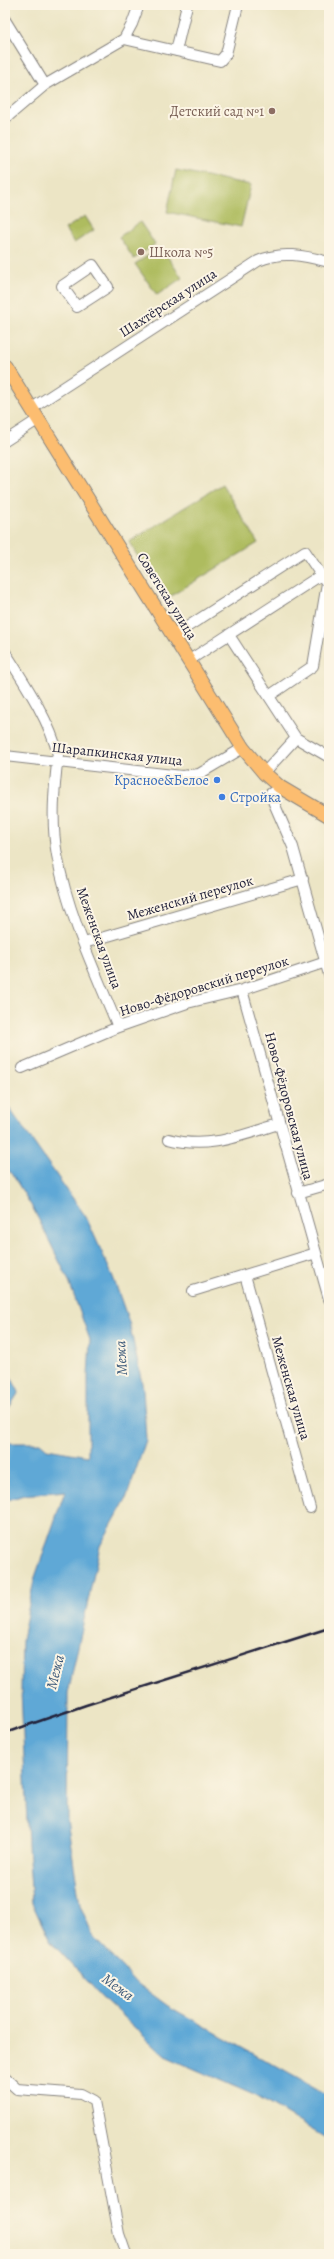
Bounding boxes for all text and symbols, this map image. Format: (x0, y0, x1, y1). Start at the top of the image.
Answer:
place label: Детский сад №1 (170, 102, 264, 121)
marker: Детский сад №1 (267, 106, 277, 116)
place label: Школа №5 (149, 243, 213, 262)
marker: Школа №5 (136, 247, 146, 257)
street label: Шахтёрская улица (116, 264, 221, 342)
street label: Советская улица (133, 549, 202, 644)
street label: Шарапкинская улица (51, 738, 184, 770)
place label: Красное&Белое (114, 771, 209, 790)
marker: Красное&Белое (212, 775, 222, 785)
place label: Стройка (230, 788, 282, 807)
marker: Стройка (217, 792, 227, 802)
street label: Меженский переулок (125, 871, 255, 925)
street label: Меженская улица (72, 884, 126, 992)
street label: Ново-Фёдоровский переулок (117, 951, 291, 1021)
street label: Ново-Фёдоровская улица (260, 1030, 318, 1183)
street label: Меженская улица (267, 1334, 315, 1443)
water label: Межа (110, 1340, 132, 1376)
water label: Межа (41, 1653, 69, 1691)
water label: Межа (98, 1969, 138, 2005)

